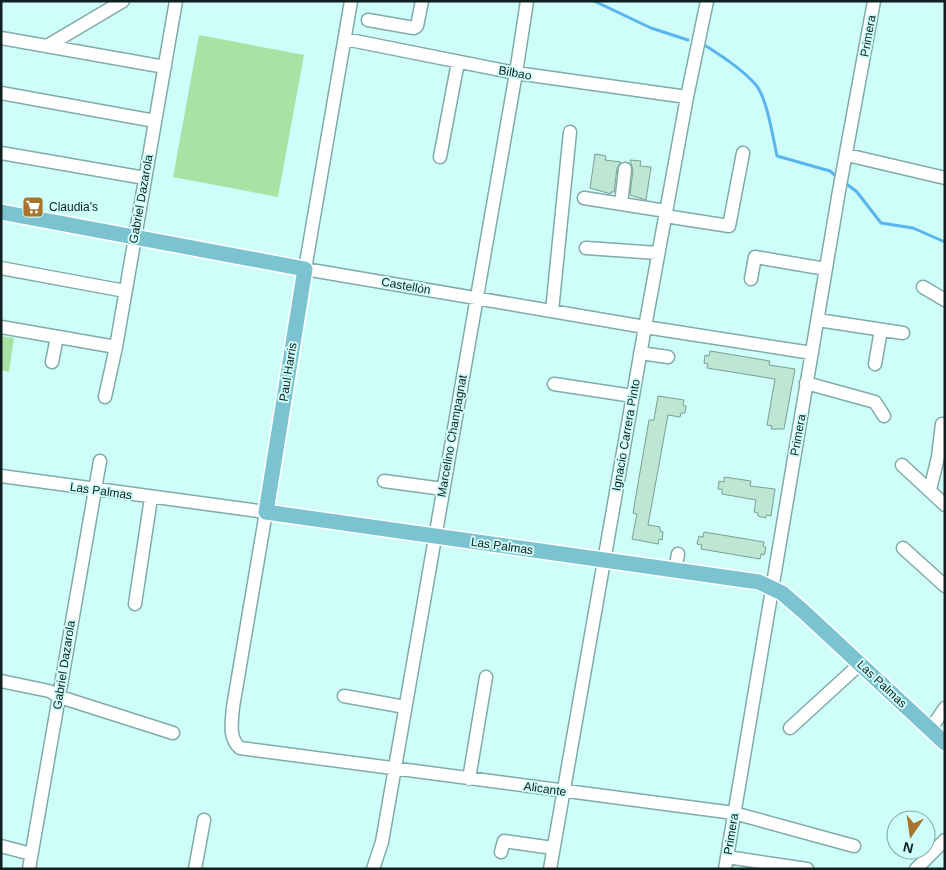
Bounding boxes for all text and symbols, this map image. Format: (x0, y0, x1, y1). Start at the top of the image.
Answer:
street label: Primera (857, 14, 879, 58)
street label: Bilbao (497, 63, 533, 83)
street label: Gabriel Dazarola (126, 153, 156, 245)
supermarket icon: Claudia's (21, 195, 45, 219)
place label: Claudia's (49, 200, 98, 214)
street label: Castellón (380, 275, 432, 297)
street label: Paul Harris (276, 342, 300, 402)
street label: Marcelino Champagnat (434, 373, 470, 498)
street label: Ignacio Carrera Pinto (609, 378, 643, 492)
street label: Primera (787, 413, 809, 457)
street label: Las Palmas (69, 480, 133, 502)
street label: Las Palmas (470, 535, 534, 557)
street label: Gabriel Dazarola (50, 619, 78, 711)
street label: Las Palmas (854, 657, 910, 711)
street label: Alicante (523, 779, 567, 799)
north arrow (886, 810, 936, 860)
street label: Primera (721, 812, 741, 856)
text: N (901, 839, 915, 857)

